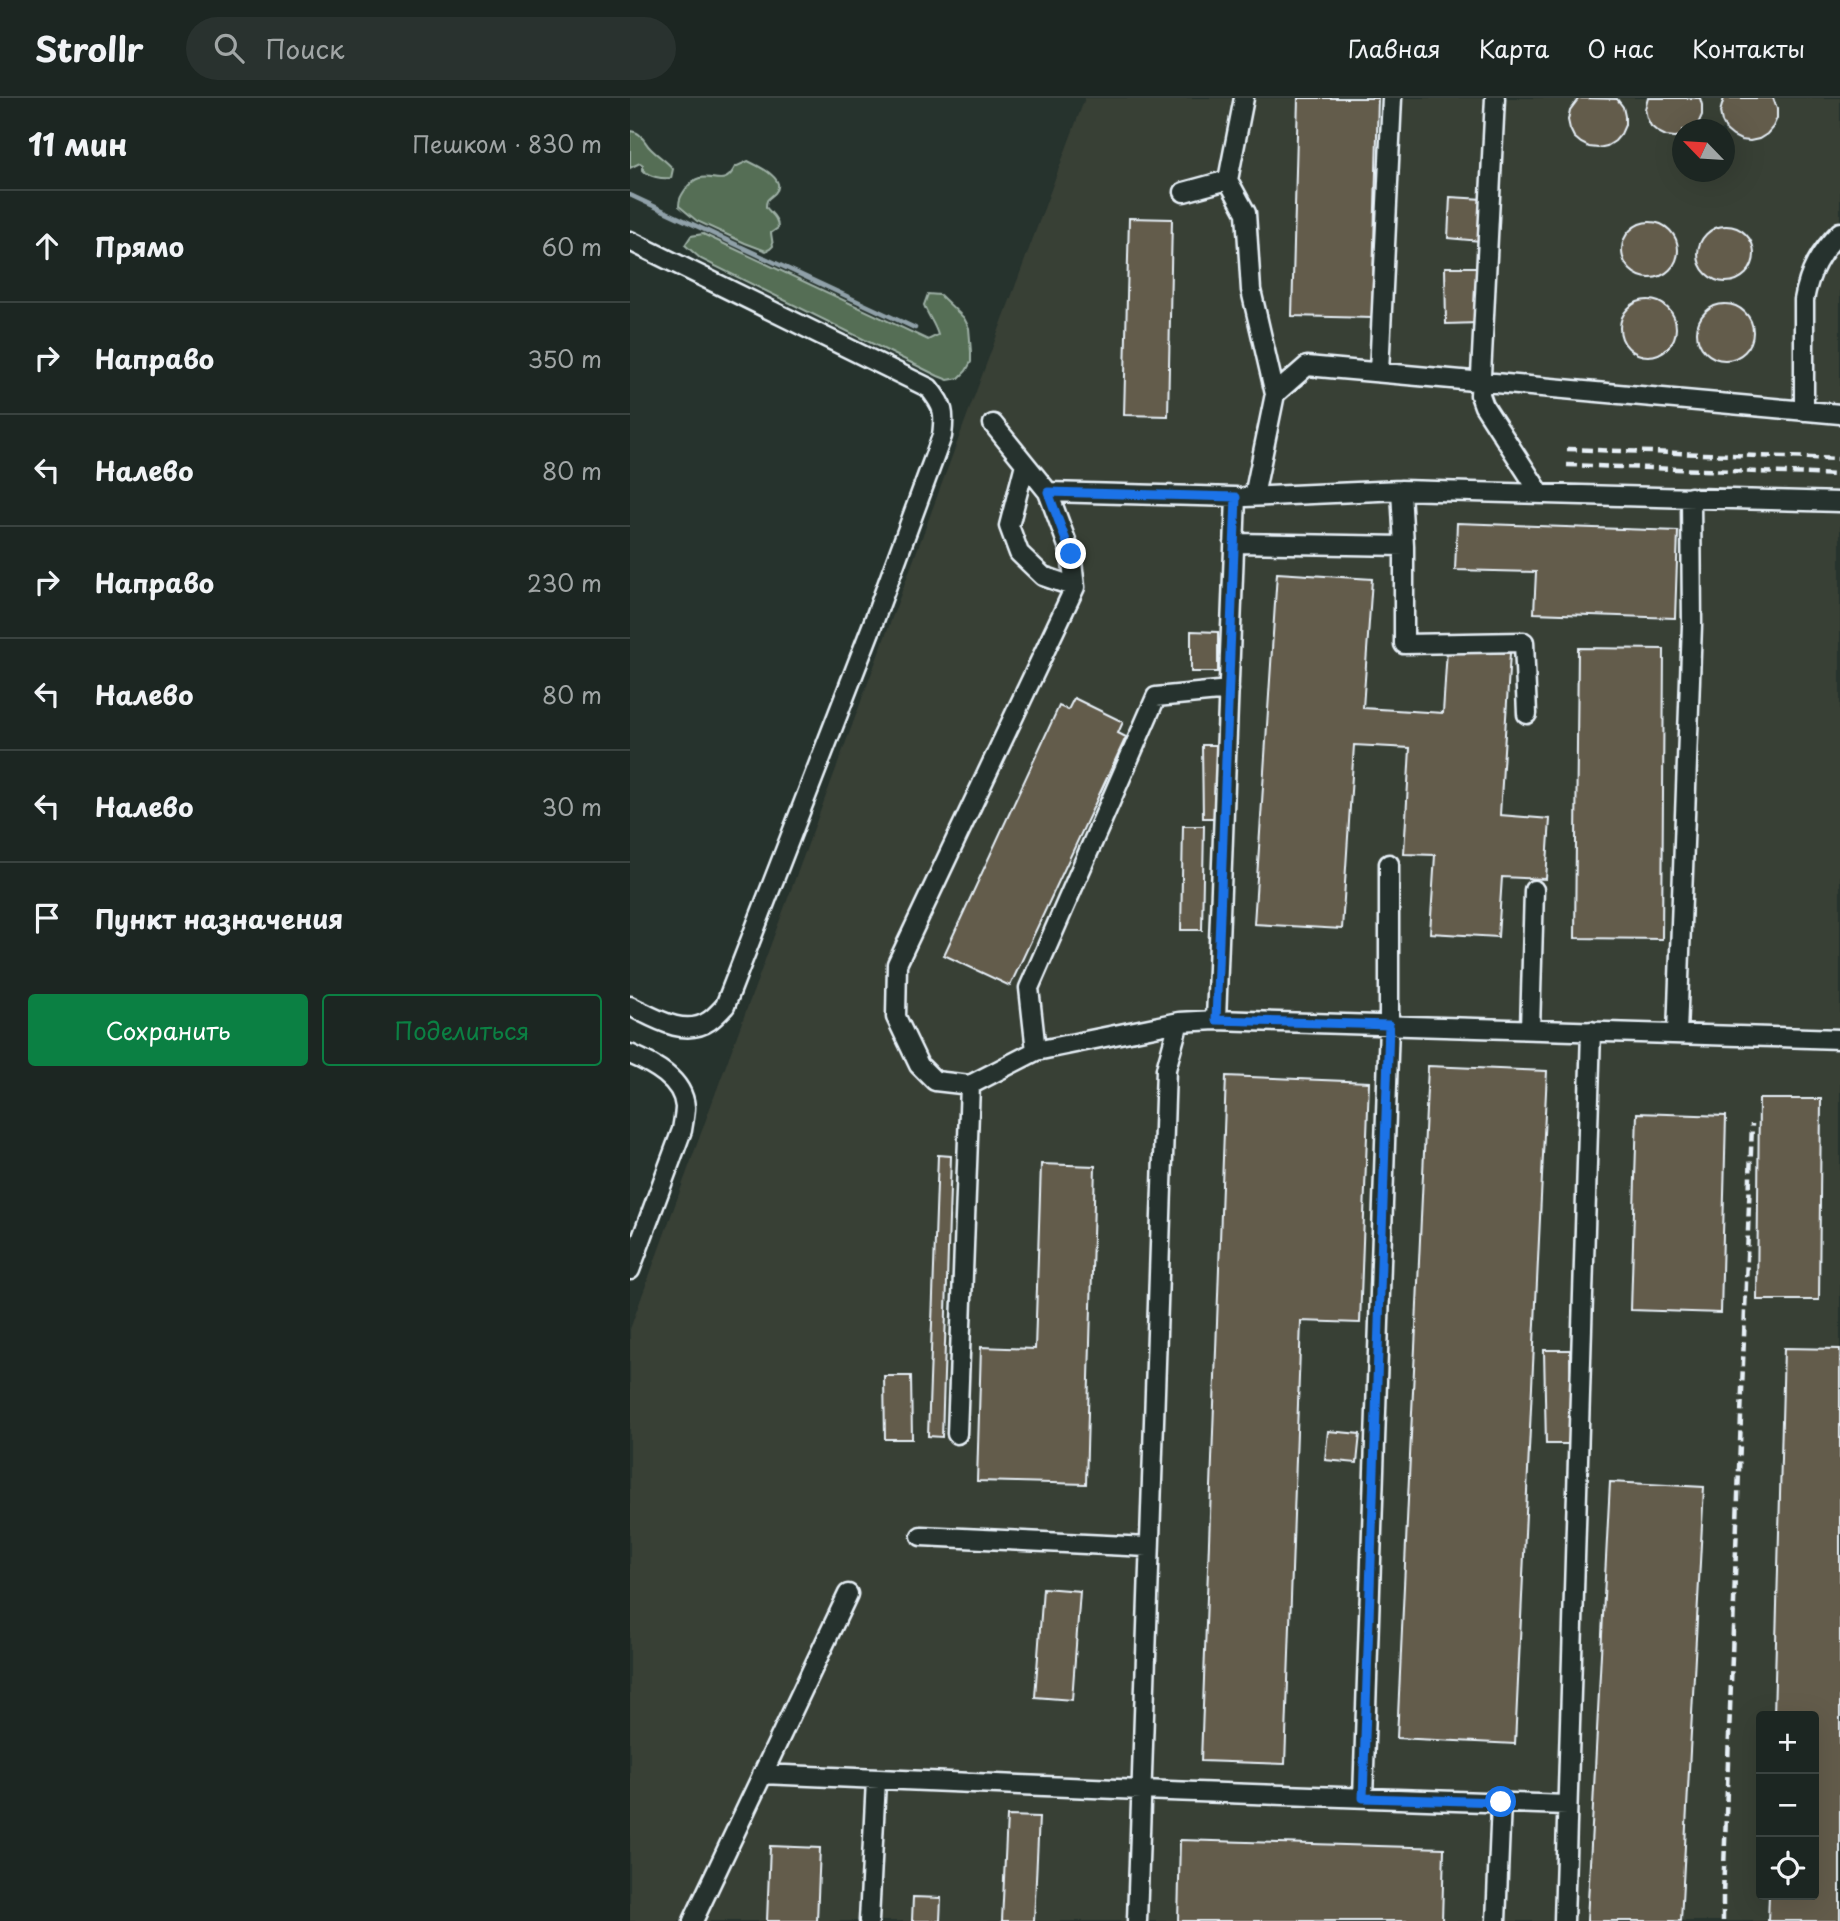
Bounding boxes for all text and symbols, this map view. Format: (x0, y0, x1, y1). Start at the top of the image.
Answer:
search box (186, 17, 676, 80)
text: Strollr (35, 23, 144, 73)
icon: search (210, 29, 248, 67)
text: Поиск (266, 29, 345, 68)
text: Главная (1348, 30, 1441, 66)
text: Карта (1479, 30, 1549, 66)
text: О нас (1587, 30, 1654, 66)
text: Контакты (1692, 30, 1805, 66)
north arrow (1672, 119, 1735, 182)
text: 11 мин (28, 121, 128, 166)
text: Пешком · 830 m (412, 126, 602, 161)
icon: ahead (28, 227, 66, 265)
text: Прямо (95, 227, 184, 266)
text: 60 m (542, 229, 602, 264)
icon: right (28, 339, 66, 377)
text: Направо (95, 339, 214, 378)
text: 350 m (527, 341, 602, 376)
icon: left (28, 451, 66, 489)
text: Налево (95, 451, 193, 490)
text: 80 m (542, 453, 602, 488)
route end (1055, 538, 1086, 569)
icon: right (28, 563, 66, 601)
text: Направо (95, 563, 214, 602)
text: 230 m (527, 565, 602, 600)
icon: left (28, 675, 66, 713)
text: Налево (95, 675, 193, 714)
text: 80 m (542, 677, 602, 712)
icon: left (28, 787, 66, 825)
text: Налево (95, 787, 193, 826)
text: 30 m (541, 789, 602, 824)
icon: arrive (28, 899, 66, 937)
text: Пункт назначения (95, 899, 343, 938)
button: Сохранить (28, 994, 308, 1066)
button: Поделиться (322, 994, 602, 1066)
map controls (1756, 1711, 1819, 1900)
button: + (1756, 1711, 1819, 1774)
button: − (1756, 1774, 1819, 1837)
route start (1485, 1786, 1516, 1817)
button: locate (1756, 1837, 1819, 1900)

